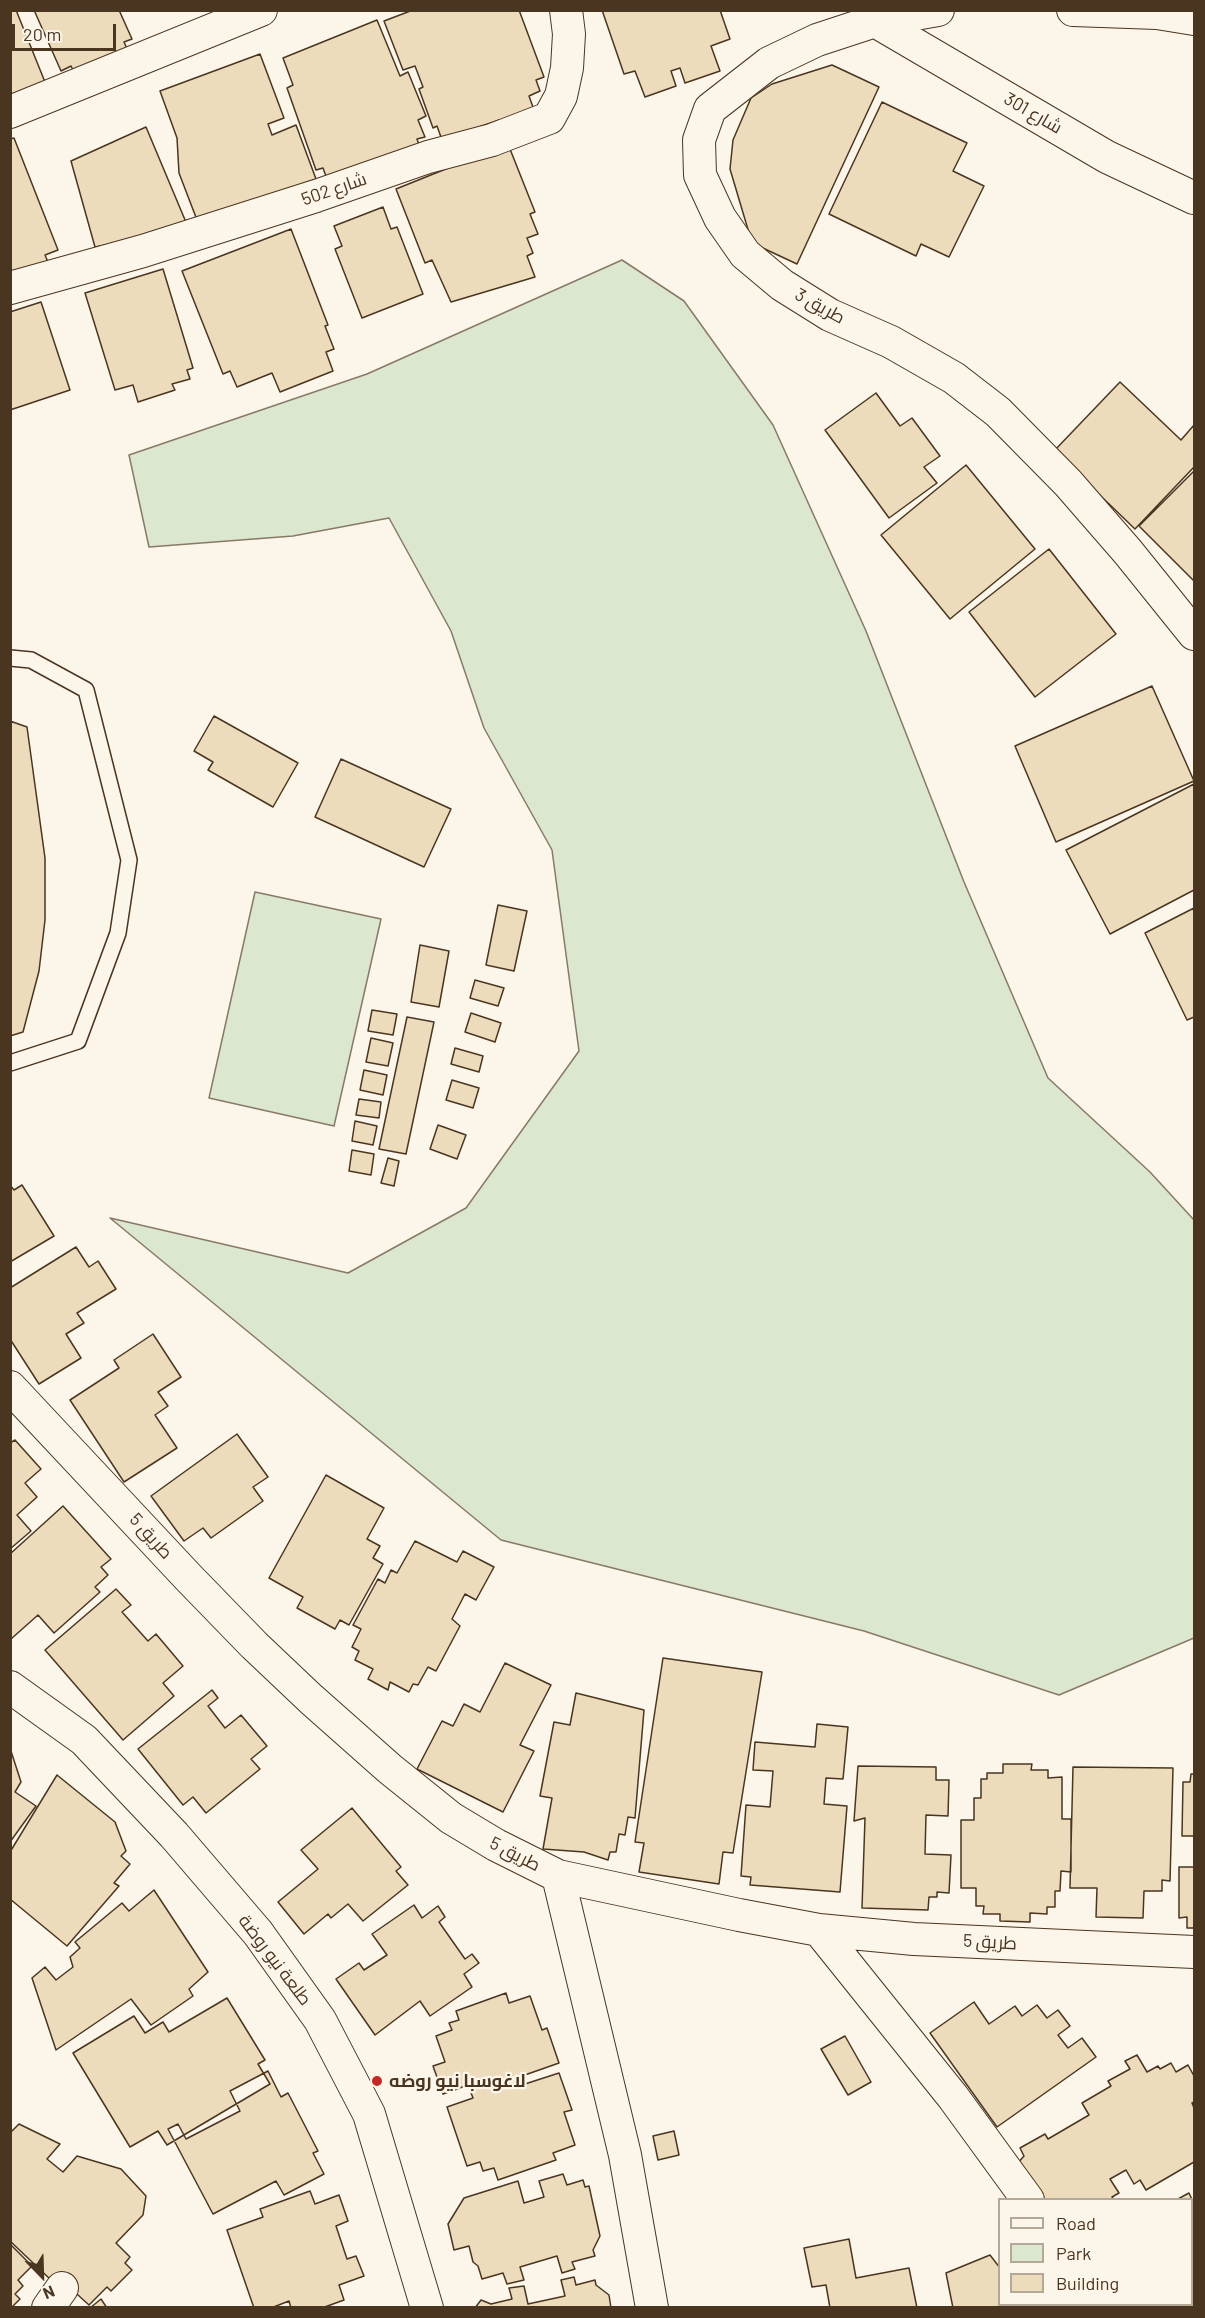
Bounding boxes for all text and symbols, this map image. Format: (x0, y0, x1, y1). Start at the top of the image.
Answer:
scale bar (15, 12, 118, 50)
text: 20 m (23, 23, 61, 45)
street label: شارع 301 (1000, 88, 1066, 138)
street label: شارع 502 (299, 168, 369, 210)
street label: طريق 3 (791, 283, 849, 329)
street label: طريق 5 (125, 1509, 177, 1563)
street label: طريق 5 (486, 1832, 544, 1876)
street label: طلعة نيو روضة (234, 1910, 316, 2010)
street label: طريق 5 (962, 1930, 1018, 1954)
place label: لاغوسبا نيو روضه (389, 2070, 526, 2092)
marker: لاغوسبا نيو روضه (370, 2074, 384, 2088)
legend (998, 2198, 1193, 2306)
text: Road (1056, 2212, 1096, 2234)
text: Park (1056, 2242, 1091, 2264)
north arrow (12, 2246, 72, 2306)
text: Building (1056, 2272, 1119, 2294)
text: N (41, 2282, 58, 2304)

